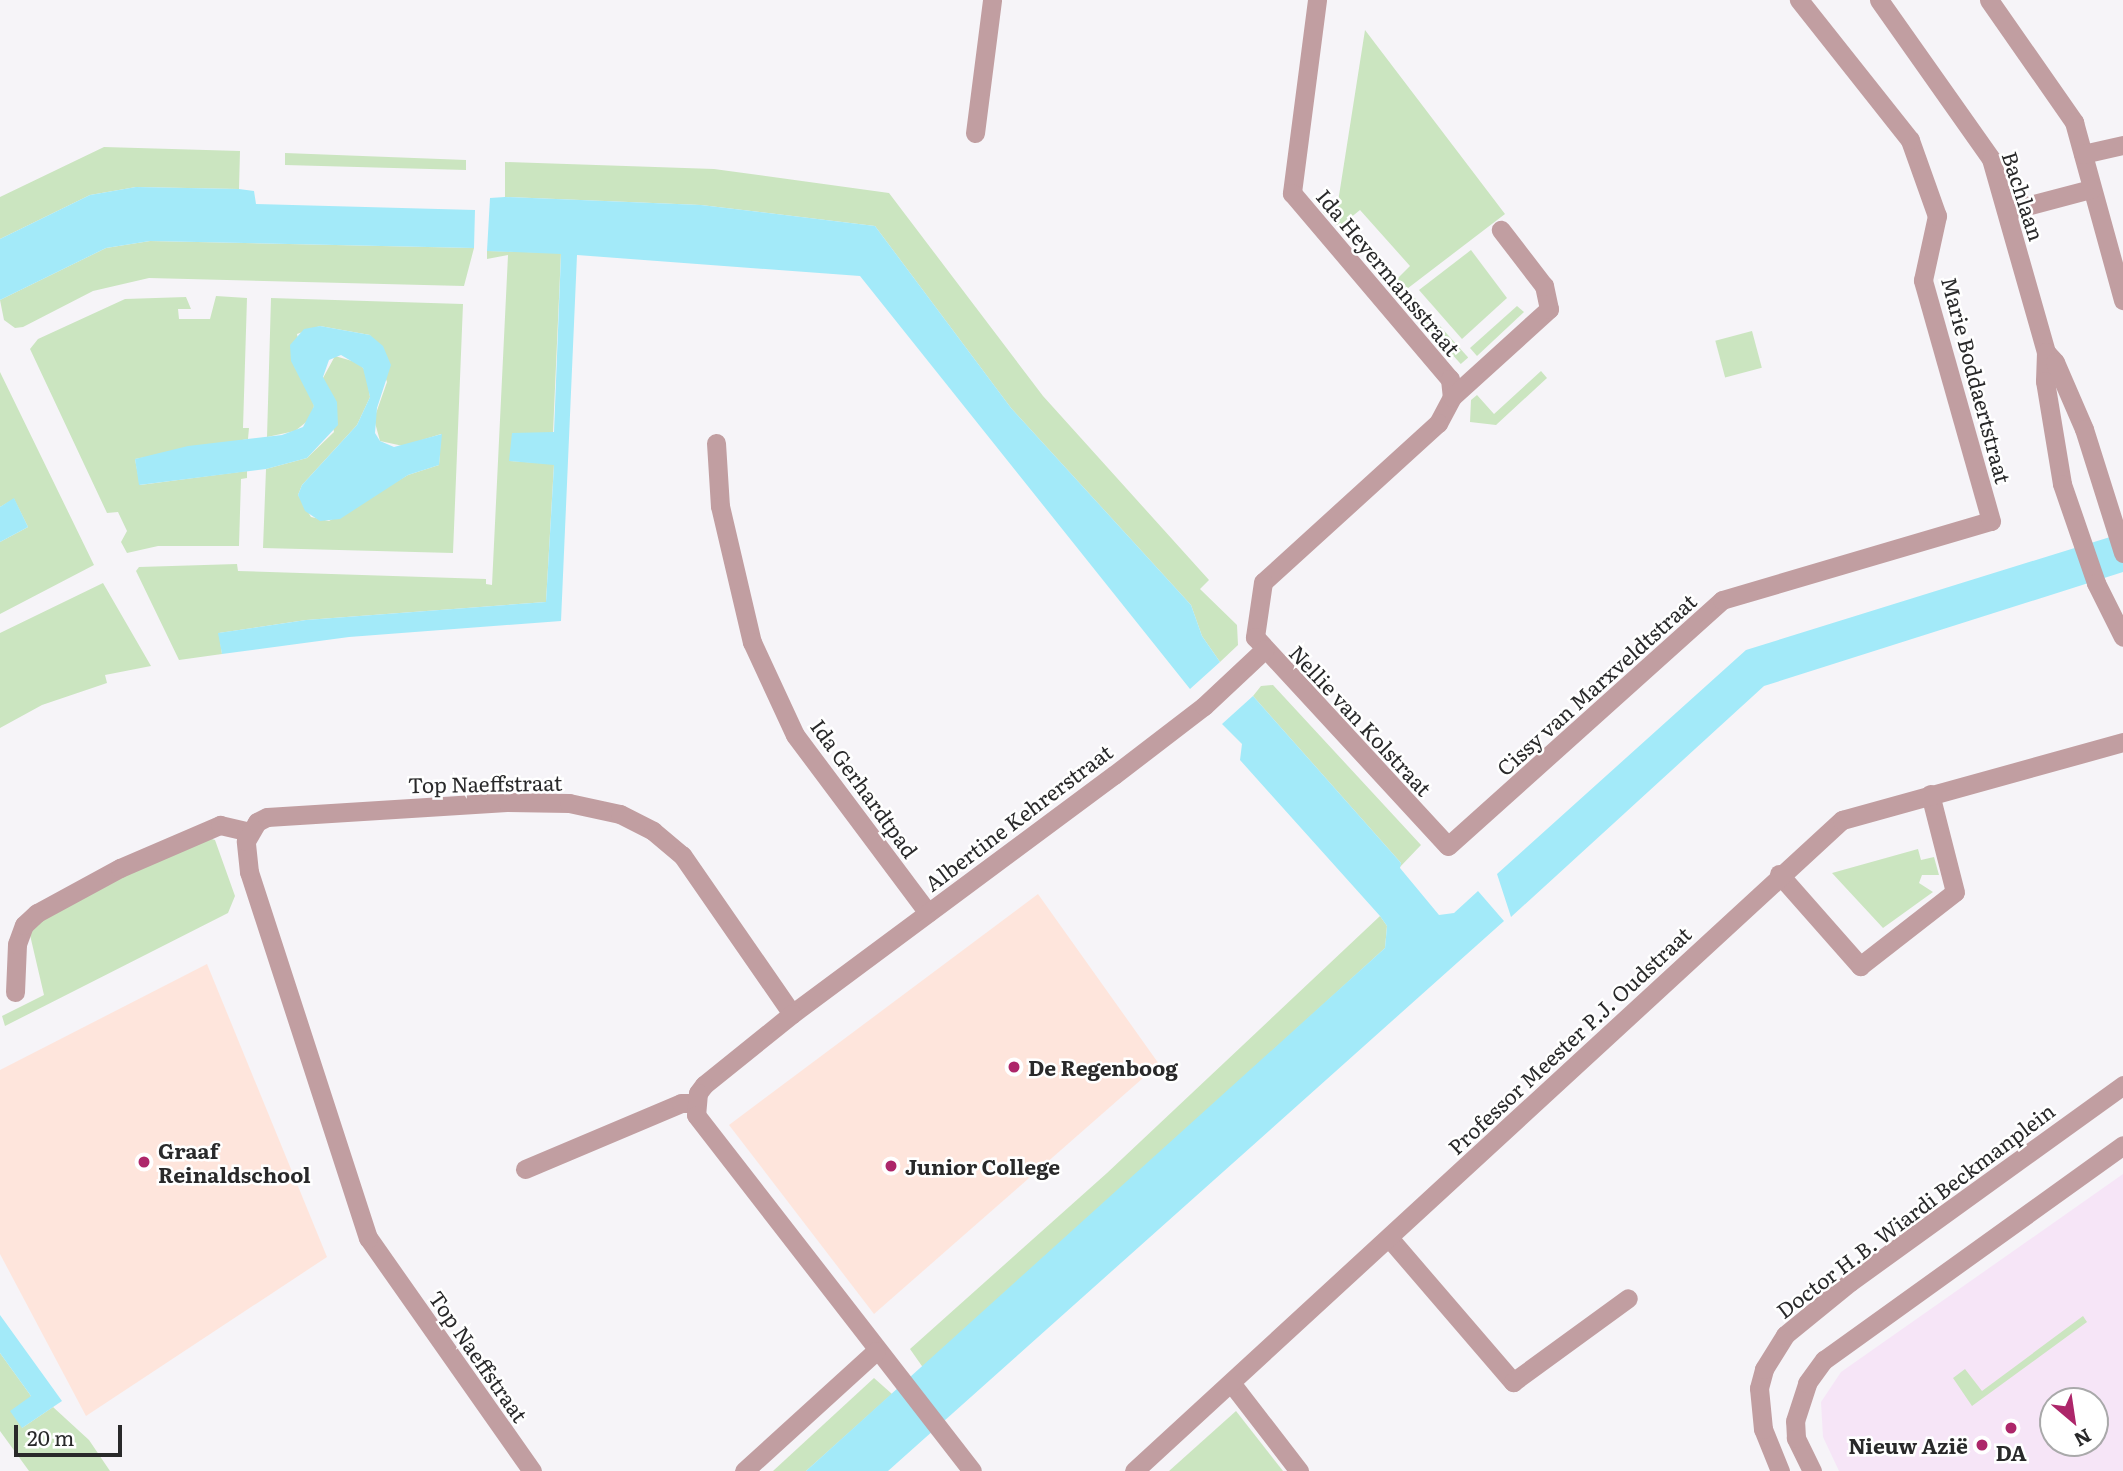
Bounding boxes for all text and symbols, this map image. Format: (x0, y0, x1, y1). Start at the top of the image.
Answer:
street label: Bachlaan (1998, 148, 2050, 244)
street label: Ida Heyermansstraat (1312, 184, 1466, 360)
street label: Marie Boddaertstraat (1937, 274, 2017, 486)
street label: Cissy van Marxveldtstraat (1491, 588, 1701, 780)
street label: Nellie van Kolstraat (1285, 639, 1437, 801)
street label: Ida Gerhardtpad (806, 714, 924, 862)
street label: Albertine Kehrerstraat (919, 738, 1117, 896)
street label: Top Naeffstraat (408, 769, 562, 797)
street label: Professor Meester P.J. Oudstraat (1442, 921, 1696, 1159)
place label: De Regenboog (1028, 1054, 1178, 1080)
marker: De Regenboog (1006, 1059, 1022, 1075)
street label: Doctor H.B. Wiardi Beckmanplein (1771, 1097, 2059, 1323)
place label: Graaf Reinaldschool (158, 1137, 311, 1187)
place label: Junior College (905, 1153, 1060, 1179)
marker: Graaf Reinaldschool (136, 1154, 152, 1170)
marker: Junior College (883, 1158, 899, 1174)
street label: Top Naeffstraat (424, 1286, 534, 1426)
north arrow (2039, 1387, 2109, 1457)
scale bar (18, 1412, 126, 1456)
marker: DA (2003, 1420, 2019, 1436)
text: 20 m (27, 1421, 74, 1452)
text: N (2069, 1423, 2097, 1455)
place label: Nieuw Azië (1848, 1432, 1968, 1458)
marker: Nieuw Azië (1974, 1437, 1990, 1453)
place label: DA (1995, 1439, 2027, 1465)

